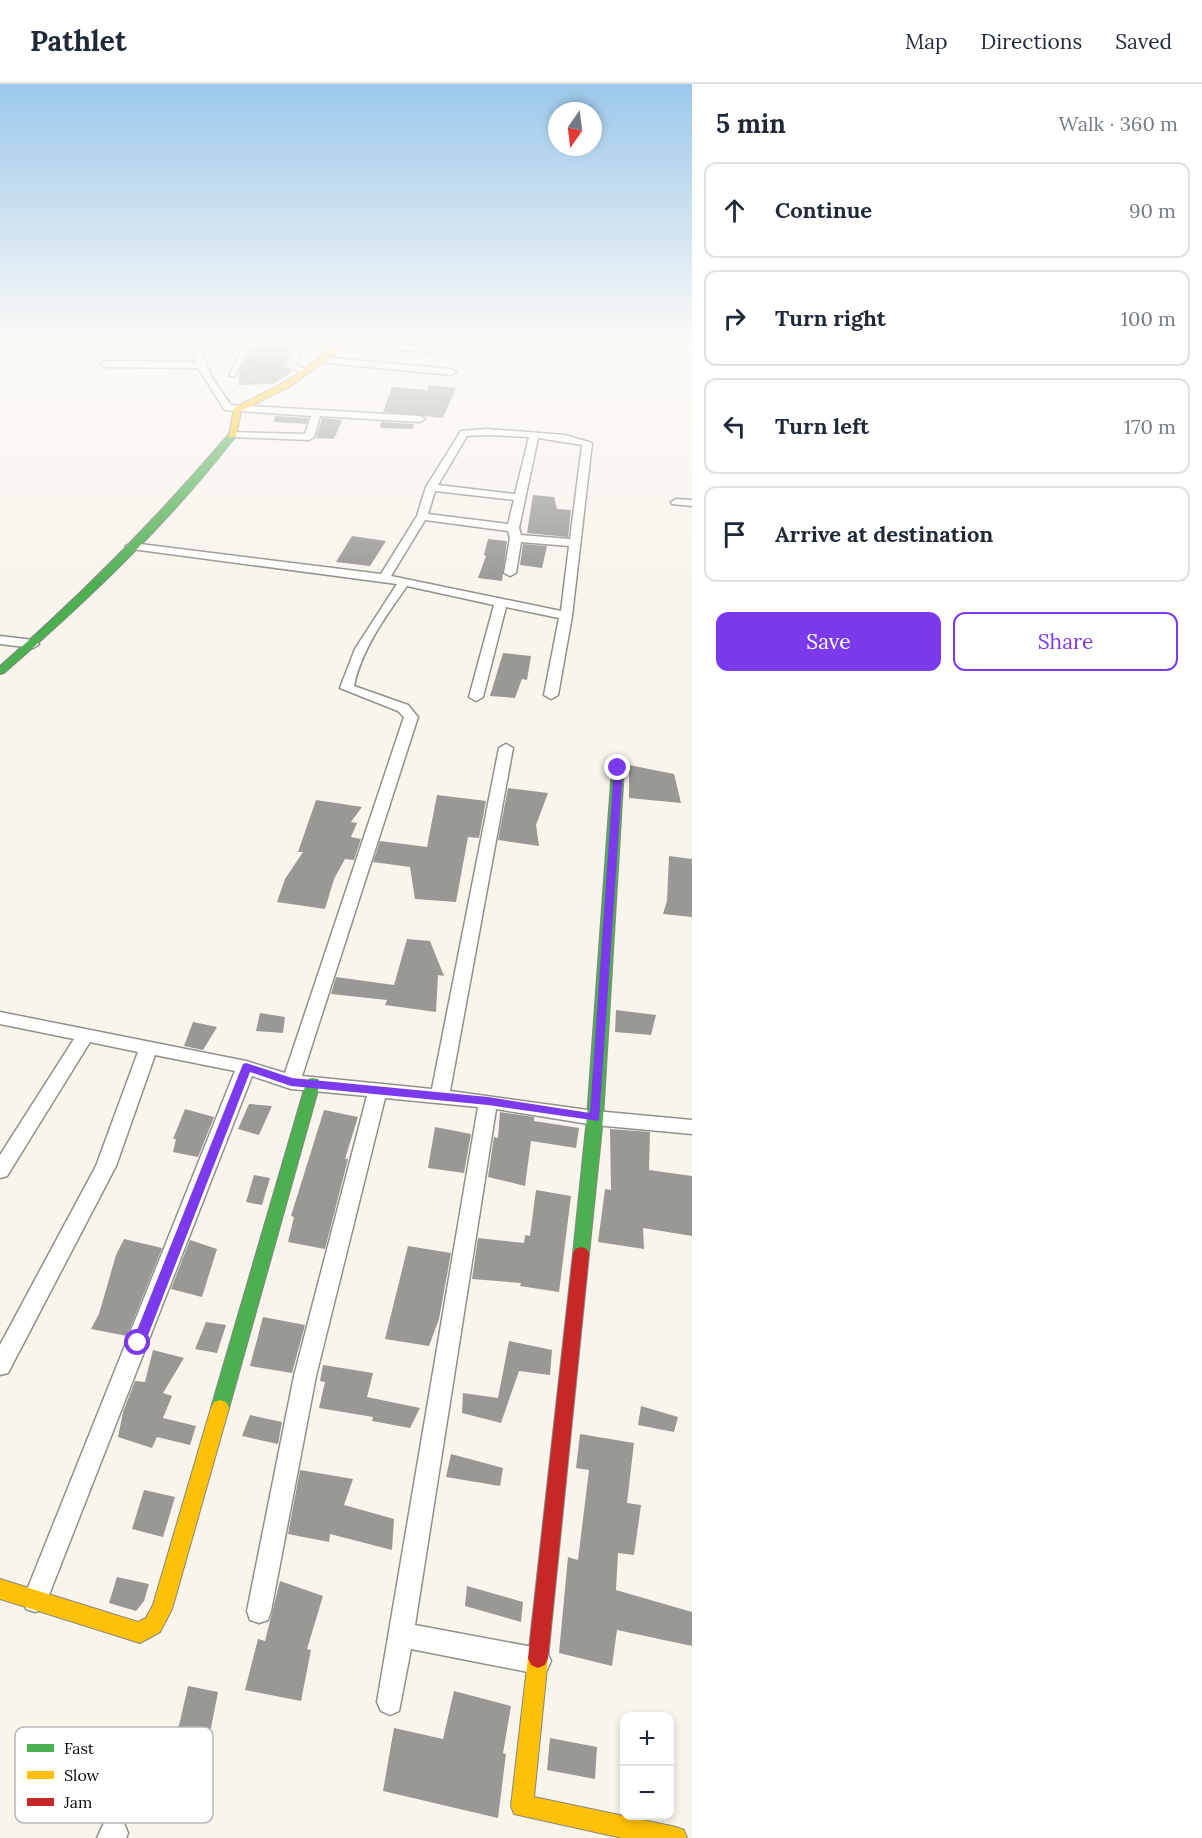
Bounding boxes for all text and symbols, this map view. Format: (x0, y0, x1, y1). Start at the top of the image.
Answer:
text: Pathlet (30, 23, 127, 59)
text: Map (905, 28, 948, 55)
text: Directions (981, 28, 1082, 55)
text: Saved (1115, 28, 1172, 55)
north arrow (548, 102, 602, 156)
text: 5 min (716, 107, 786, 140)
text: Walk · 360 m (1059, 111, 1178, 136)
icon: ahead (718, 194, 751, 227)
text: Continue (775, 196, 872, 224)
text: 90 m (1129, 198, 1176, 223)
icon: right (718, 302, 751, 335)
text: Turn right (775, 304, 886, 332)
text: 100 m (1121, 306, 1176, 331)
icon: left (718, 410, 751, 443)
text: Turn left (775, 412, 869, 440)
text: 170 m (1124, 414, 1176, 439)
icon: arrive (718, 518, 751, 551)
text: Arrive at destination (775, 520, 993, 548)
button: Save (716, 612, 941, 671)
button: Share (953, 612, 1178, 671)
route end (604, 754, 630, 780)
route start (124, 1329, 150, 1355)
map controls (620, 1712, 674, 1820)
button: + (620, 1712, 674, 1766)
legend (15, 1727, 213, 1823)
text: Fast (64, 1738, 95, 1758)
text: Slow (64, 1765, 100, 1785)
button: − (620, 1766, 674, 1820)
text: Jam (63, 1792, 92, 1812)

